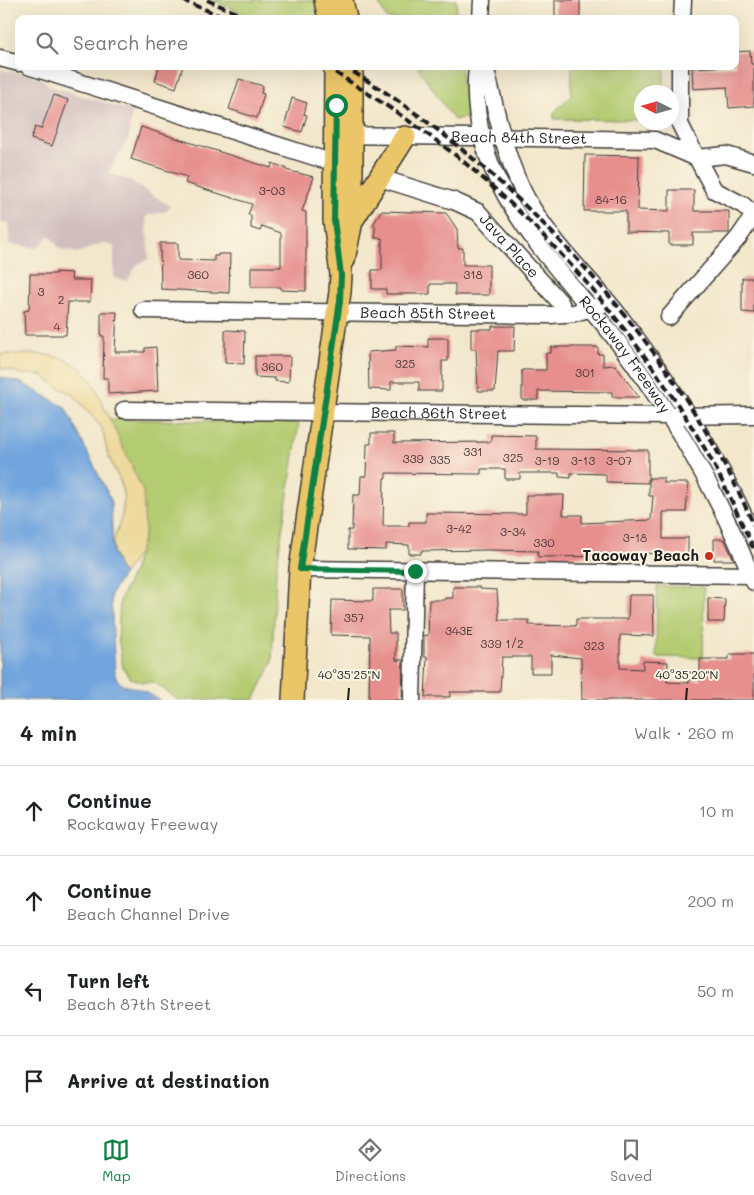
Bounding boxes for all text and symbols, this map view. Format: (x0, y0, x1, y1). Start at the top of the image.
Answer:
search box (15, 15, 739, 70)
icon: search (33, 29, 61, 57)
text: Search here (73, 30, 189, 55)
north arrow (634, 85, 679, 130)
route start (325, 94, 348, 117)
street label: Beach 84th Street (451, 126, 587, 148)
house number: 3-03 (259, 182, 285, 198)
house number: 84-16 (595, 191, 627, 207)
street label: Java Place (475, 209, 544, 282)
house number: 360 (187, 266, 209, 282)
house number: 318 (463, 266, 483, 282)
house number: 3 (37, 283, 45, 299)
house number: 2 (58, 291, 64, 307)
street label: Rockaway Freeway (575, 291, 676, 417)
street label: Beach 85th Street (360, 302, 496, 323)
house number: 4 (53, 318, 61, 334)
house number: 325 (395, 355, 415, 371)
house number: 360 (261, 358, 283, 374)
house number: 301 (575, 364, 595, 380)
street label: Beach 86th Street (371, 402, 507, 423)
house number: 331 (463, 443, 483, 459)
house number: 325 (503, 449, 523, 465)
house number: 339 (402, 450, 424, 466)
house number: 335 (429, 451, 451, 467)
house number: 3-19 (535, 452, 559, 468)
house number: 3-13 (571, 452, 595, 468)
house number: 3-07 (606, 452, 632, 468)
house number: 3-42 (446, 520, 472, 536)
house number: 3-34 (500, 523, 526, 539)
house number: 3-18 (623, 529, 647, 545)
house number: 330 (533, 534, 555, 550)
place label: Tacoway Beach (583, 545, 699, 565)
marker: Tacoway Beach (703, 550, 715, 562)
route end (404, 560, 427, 583)
house number: 357 (344, 609, 365, 625)
house number: 343E (445, 622, 473, 638)
house number: 339 1/2 (480, 635, 524, 651)
house number: 323 (584, 637, 604, 653)
text: 40°35'25"N (318, 666, 380, 682)
text: 40°35'20"N (656, 666, 718, 682)
text: 4 min (20, 719, 77, 746)
text: Walk · 260 m (634, 722, 734, 743)
text: Continue (67, 788, 152, 813)
icon: ahead (20, 797, 48, 825)
text: 10 m (699, 800, 734, 821)
text: Rockaway Freeway (67, 813, 218, 834)
text: Continue (67, 878, 152, 903)
icon: ahead (20, 887, 48, 915)
text: 200 m (687, 890, 734, 911)
text: Beach Channel Drive (67, 903, 230, 924)
text: Turn left (67, 968, 150, 993)
icon: left (20, 977, 48, 1005)
text: 50 m (697, 980, 734, 1001)
text: Beach 87th Street (67, 993, 211, 1014)
icon: arrive (20, 1067, 48, 1095)
text: Arrive at destination (67, 1068, 270, 1093)
tab: Map (102, 1136, 131, 1185)
tab: Directions (335, 1136, 406, 1185)
tab: Saved (610, 1136, 652, 1185)

